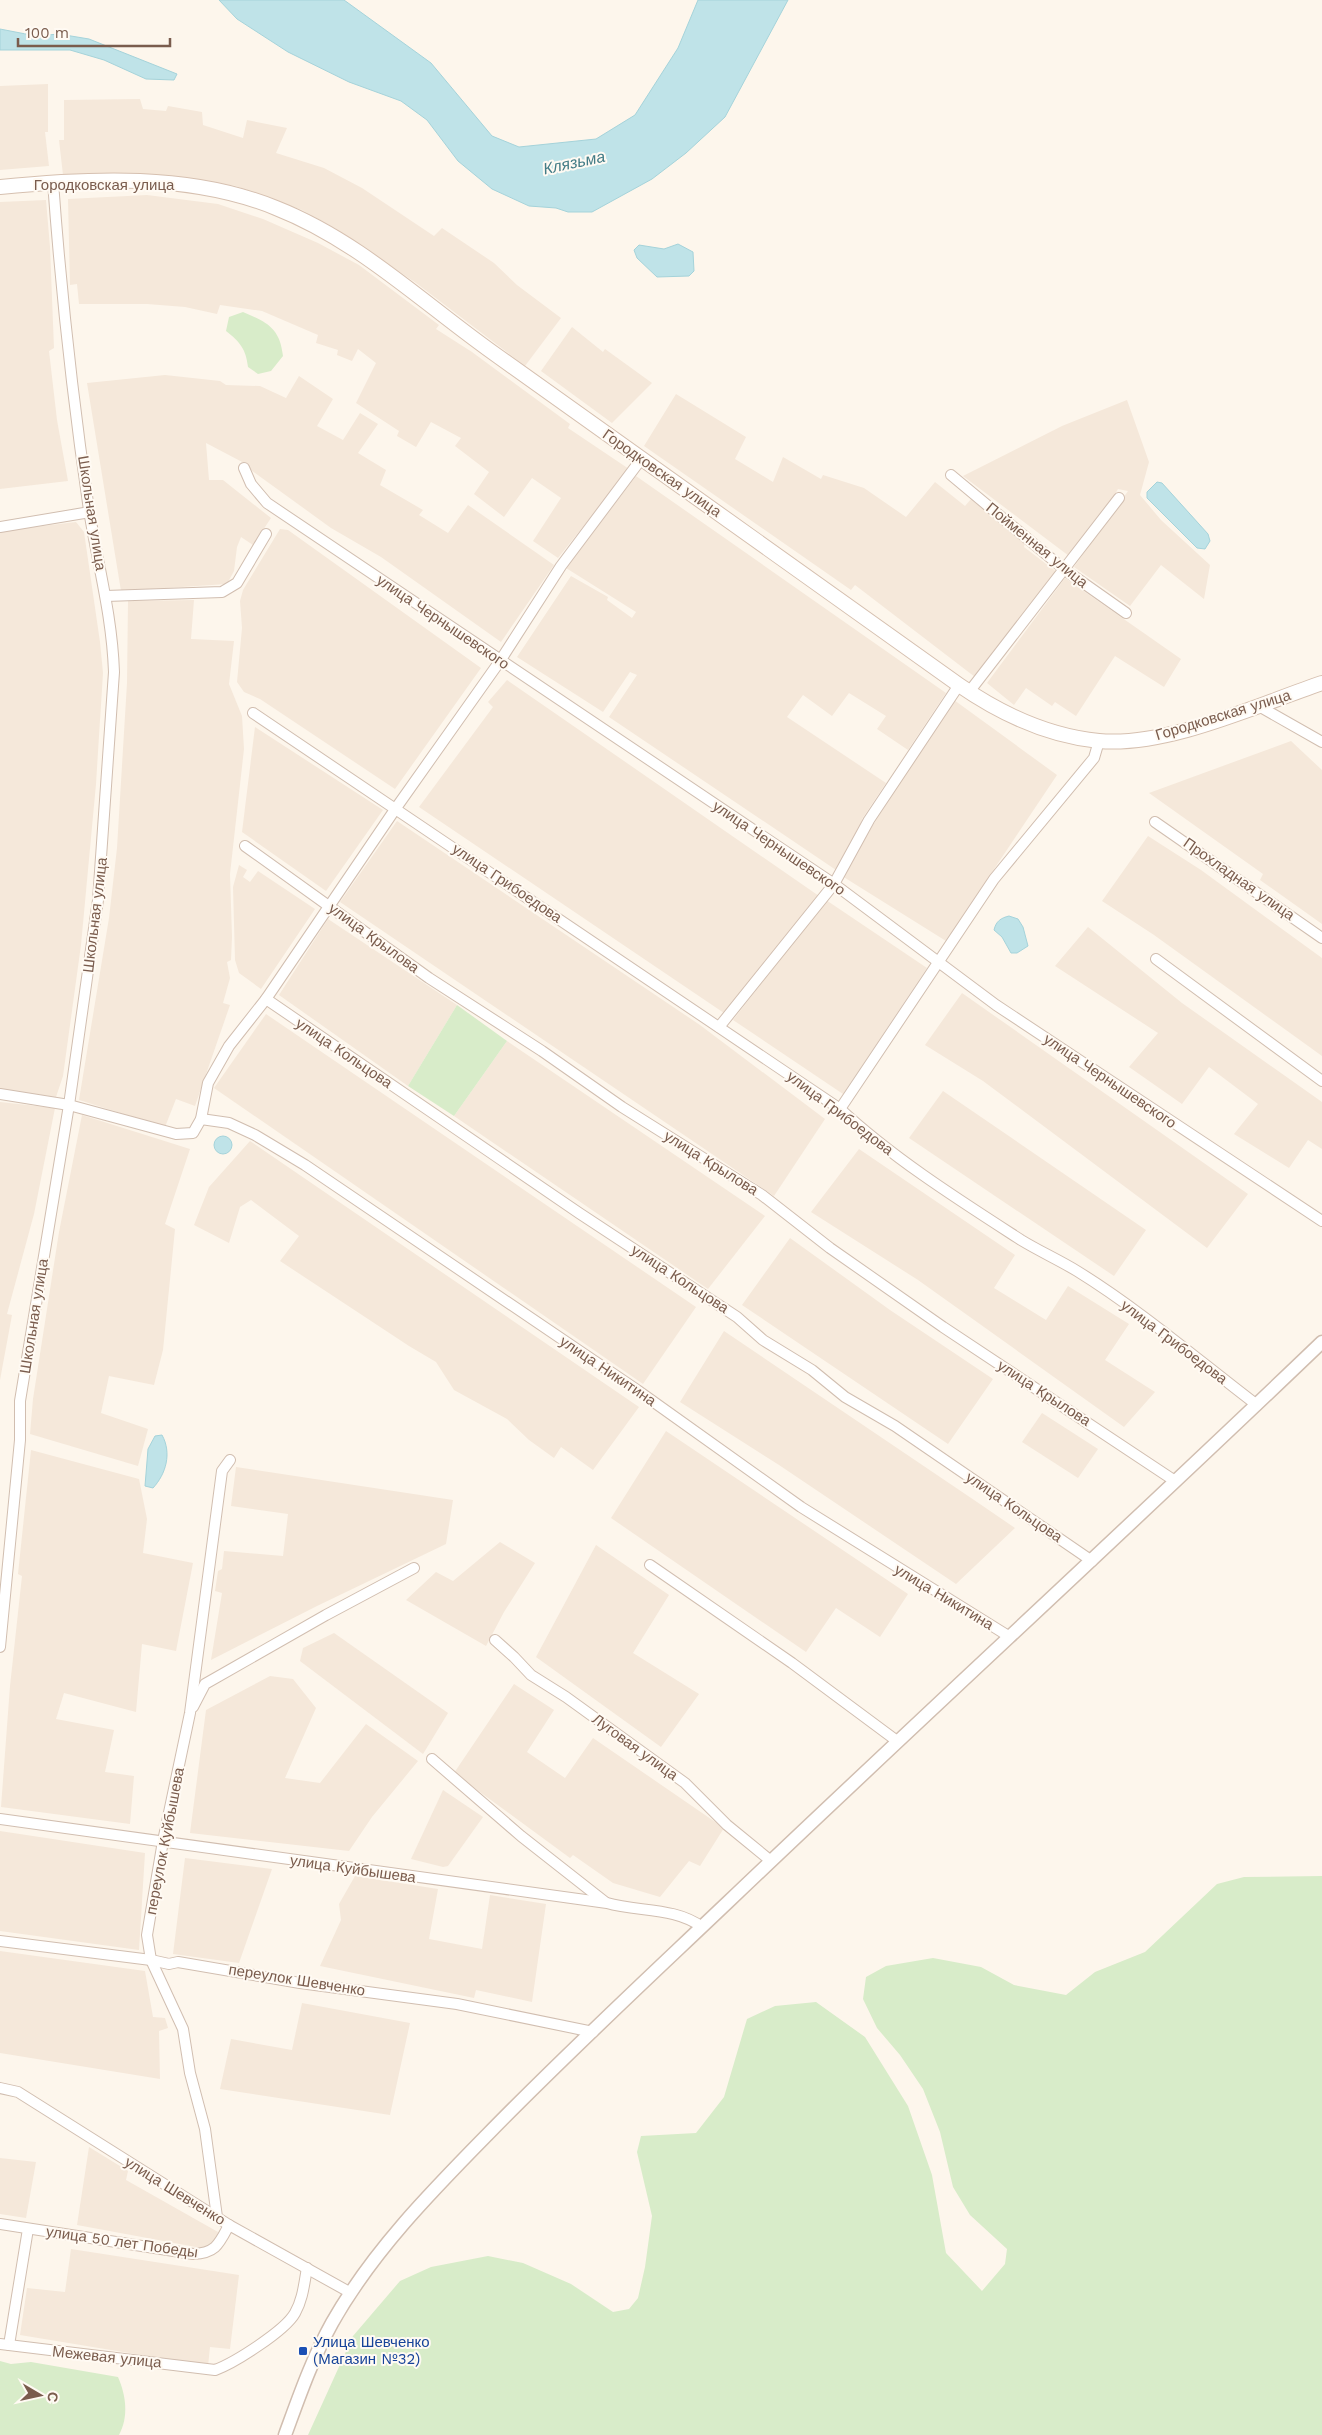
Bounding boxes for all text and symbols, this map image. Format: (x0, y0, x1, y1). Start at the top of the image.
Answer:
scale bar (18, 15, 170, 47)
text: 100 m (25, 24, 69, 42)
water label: Клязьма (541, 147, 607, 178)
street label: Городковская улица (34, 176, 175, 194)
street label: Городковская улица (599, 425, 725, 521)
street label: Школьная улица (74, 454, 110, 572)
street label: Пойменная улица (983, 499, 1092, 592)
street label: улица Чернышевского (373, 571, 513, 673)
street label: Городковская улица (1153, 686, 1294, 744)
street label: улица Чернышевского (709, 797, 849, 899)
street label: Прохладная улица (1180, 834, 1299, 925)
street label: улица Грибоедова (449, 840, 566, 927)
street label: Школьная улица (79, 856, 111, 974)
street label: улица Крылова (325, 899, 423, 977)
street label: улица Кольцова (292, 1014, 396, 1092)
street label: улица Чернышевского (1040, 1030, 1180, 1132)
street label: улица Грибоедова (783, 1067, 897, 1159)
street label: улица Крылова (661, 1127, 762, 1199)
street label: улица Кольцова (628, 1241, 733, 1318)
street label: Школьная улица (16, 1257, 52, 1375)
street label: улица Грибоедова (1117, 1296, 1231, 1388)
street label: улица Никитина (556, 1332, 660, 1410)
street label: улица Крылова (994, 1356, 1095, 1430)
street label: улица Кольцова (962, 1468, 1066, 1546)
street label: улица Никитина (891, 1560, 997, 1634)
street label: Луговая улица (589, 1710, 682, 1785)
street label: переулок Куйбышева (142, 1765, 188, 1916)
street label: улица Куйбышева (289, 1851, 418, 1887)
street label: переулок Шевченко (227, 1960, 367, 2000)
street label: улица Шевченко (121, 2153, 229, 2229)
street label: улица 50 лет Победы (45, 2222, 199, 2262)
place label: Улица Шевченко (Магазин №32) (313, 2333, 430, 2368)
street label: Межевая улица (51, 2342, 163, 2372)
marker: Улица Шевченко (Магазин №32) (297, 2345, 309, 2357)
north arrow (15, 2370, 65, 2420)
text: С (44, 2391, 62, 2403)

